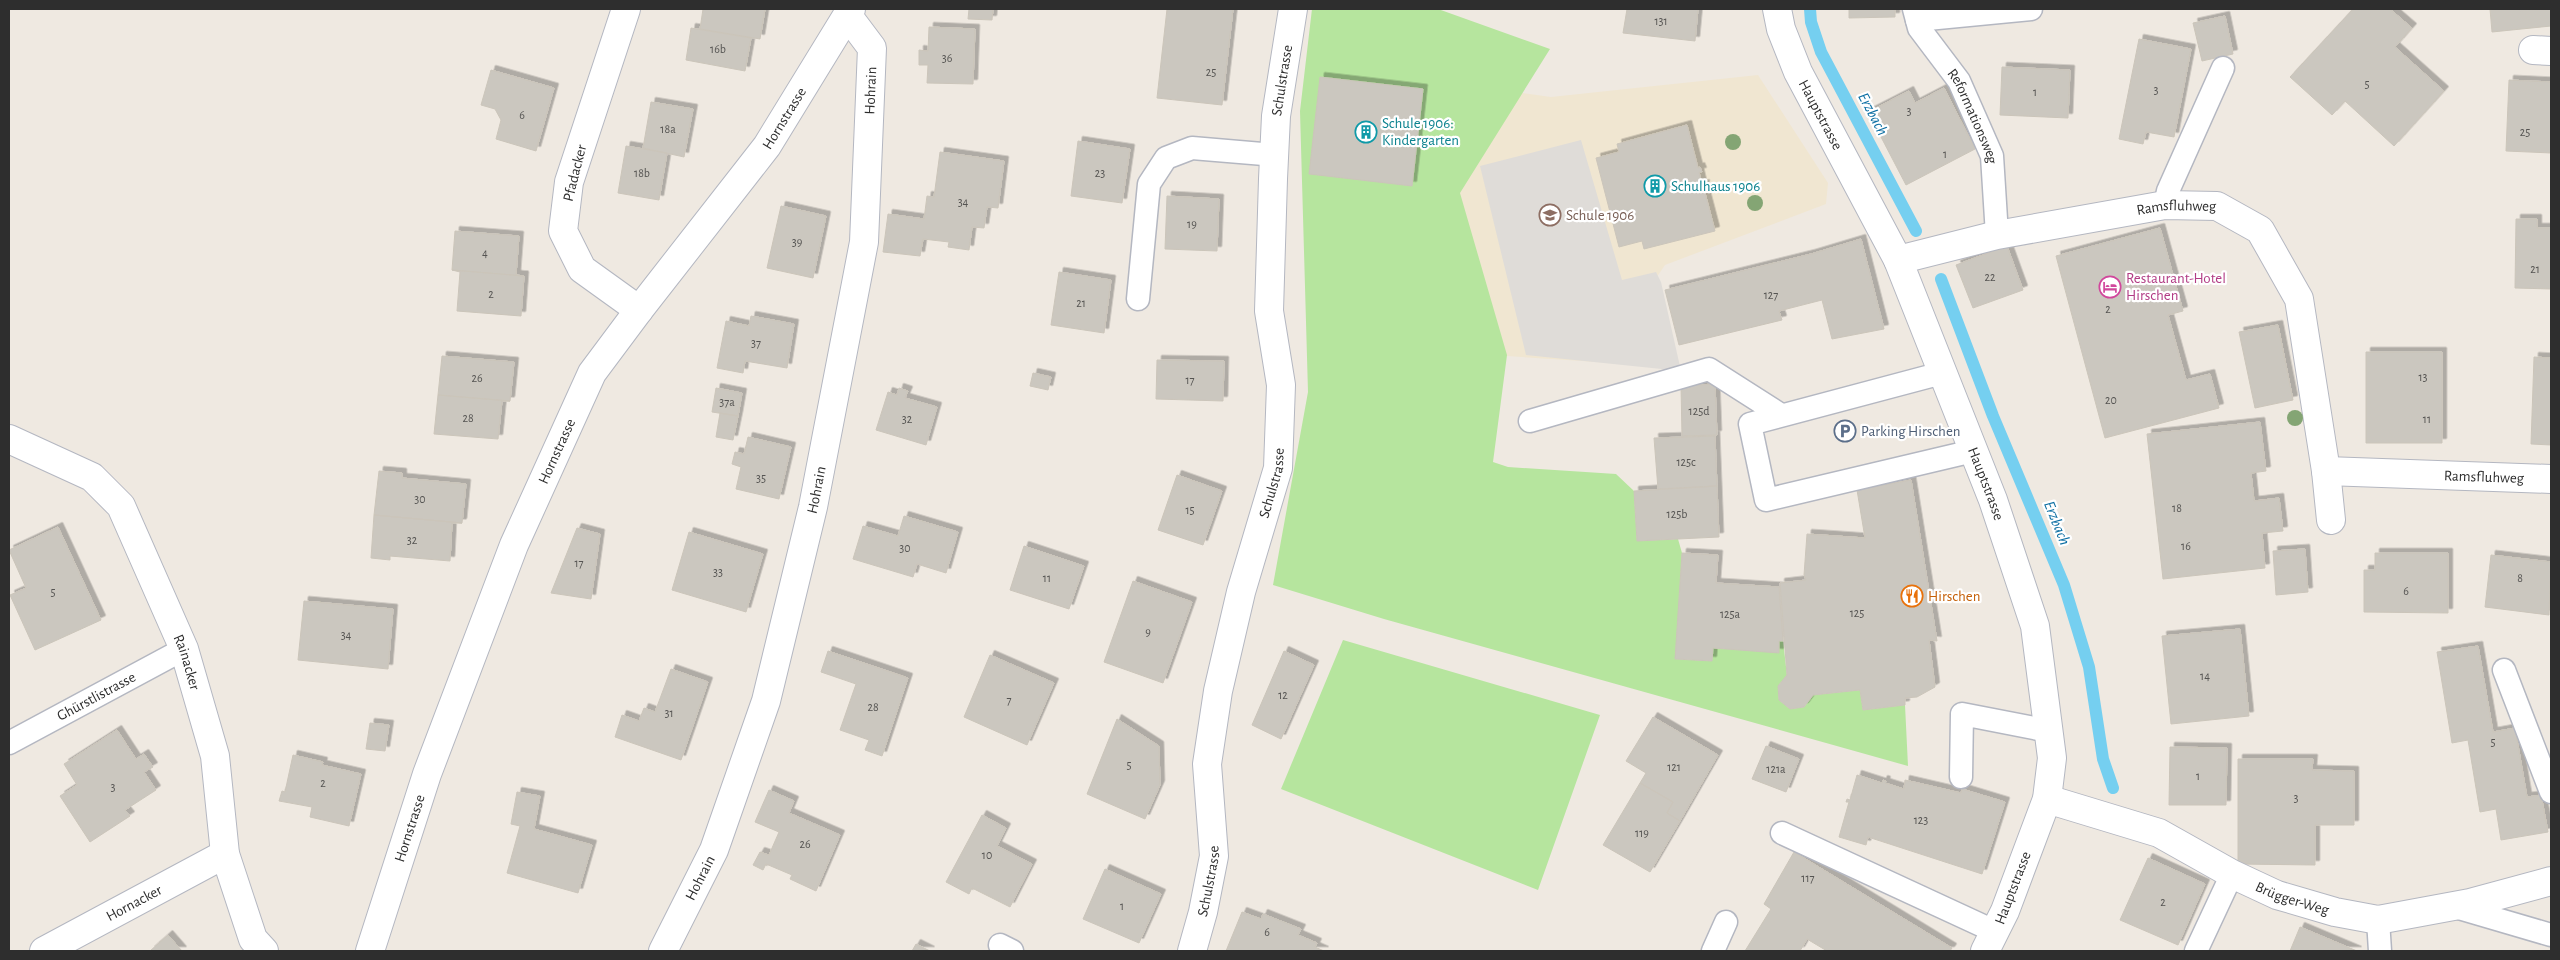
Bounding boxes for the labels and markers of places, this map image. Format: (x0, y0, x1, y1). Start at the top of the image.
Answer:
place label: Schule 1906: Kindergarten (1382, 116, 1459, 148)
building icon: Schule 1906: Kindergarten (1354, 120, 1378, 144)
building icon: Schulhaus 1906 (1643, 174, 1667, 198)
place label: Schulhaus 1906 (1671, 179, 1760, 194)
school or university icon: Schule 1906 (1538, 203, 1562, 227)
place label: Schule 1906 (1566, 208, 1634, 223)
place label: Restaurant-Hotel Hirschen (2126, 271, 2226, 303)
hotel icon: Restaurant-Hotel Hirschen (2098, 275, 2122, 299)
parking icon: Parking Hirschen (1833, 419, 1857, 443)
place label: Parking Hirschen (1861, 424, 1961, 439)
restaurant icon: Hirschen (1900, 584, 1924, 608)
place label: Hirschen (1928, 589, 1981, 604)

